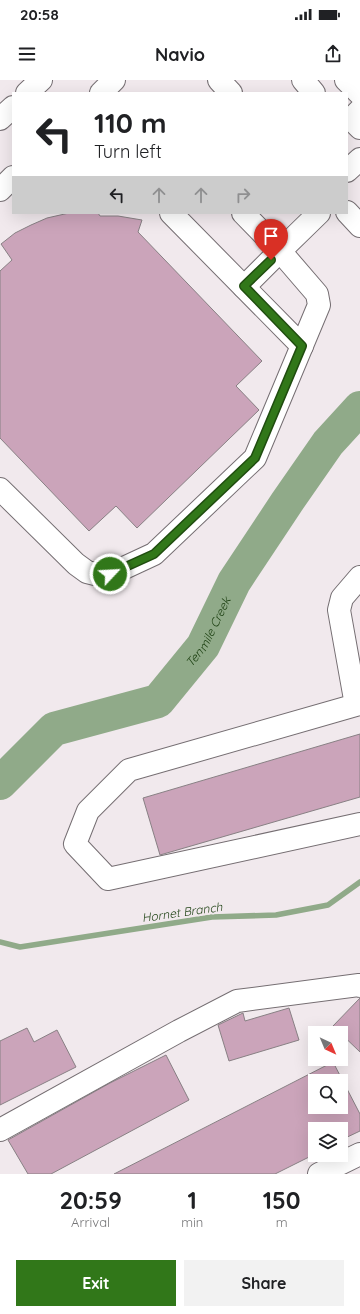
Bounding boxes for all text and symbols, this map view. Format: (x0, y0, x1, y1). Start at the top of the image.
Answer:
text: 20:58 (20, 5, 59, 24)
icon: menu (16, 43, 38, 65)
text: Navio (155, 43, 205, 66)
icon: share (322, 43, 344, 65)
text: 110 m (94, 105, 167, 140)
icon: left (28, 108, 80, 160)
text: Turn left (94, 140, 162, 163)
icon: left (106, 184, 128, 206)
icon: ahead (148, 184, 170, 206)
icon: ahead (190, 184, 212, 206)
icon: right (232, 184, 254, 206)
pin (254, 219, 288, 260)
icon: arrive (260, 225, 282, 247)
position arrow (89, 553, 131, 595)
water label: Tenmile Creek (182, 593, 234, 669)
water label: Hornet Branch (141, 899, 223, 925)
north arrow (308, 1026, 348, 1066)
map controls (308, 1026, 348, 1162)
button: search (308, 1074, 348, 1114)
button: layers (308, 1122, 348, 1162)
text: 20:59 (59, 1185, 122, 1215)
text: 1 (188, 1185, 197, 1215)
text: 150 (263, 1185, 301, 1215)
text: Arrival (71, 1214, 110, 1230)
text: min (181, 1214, 203, 1230)
text: m (276, 1214, 288, 1230)
button: Exit (16, 1260, 176, 1306)
button: Share (184, 1260, 344, 1306)

